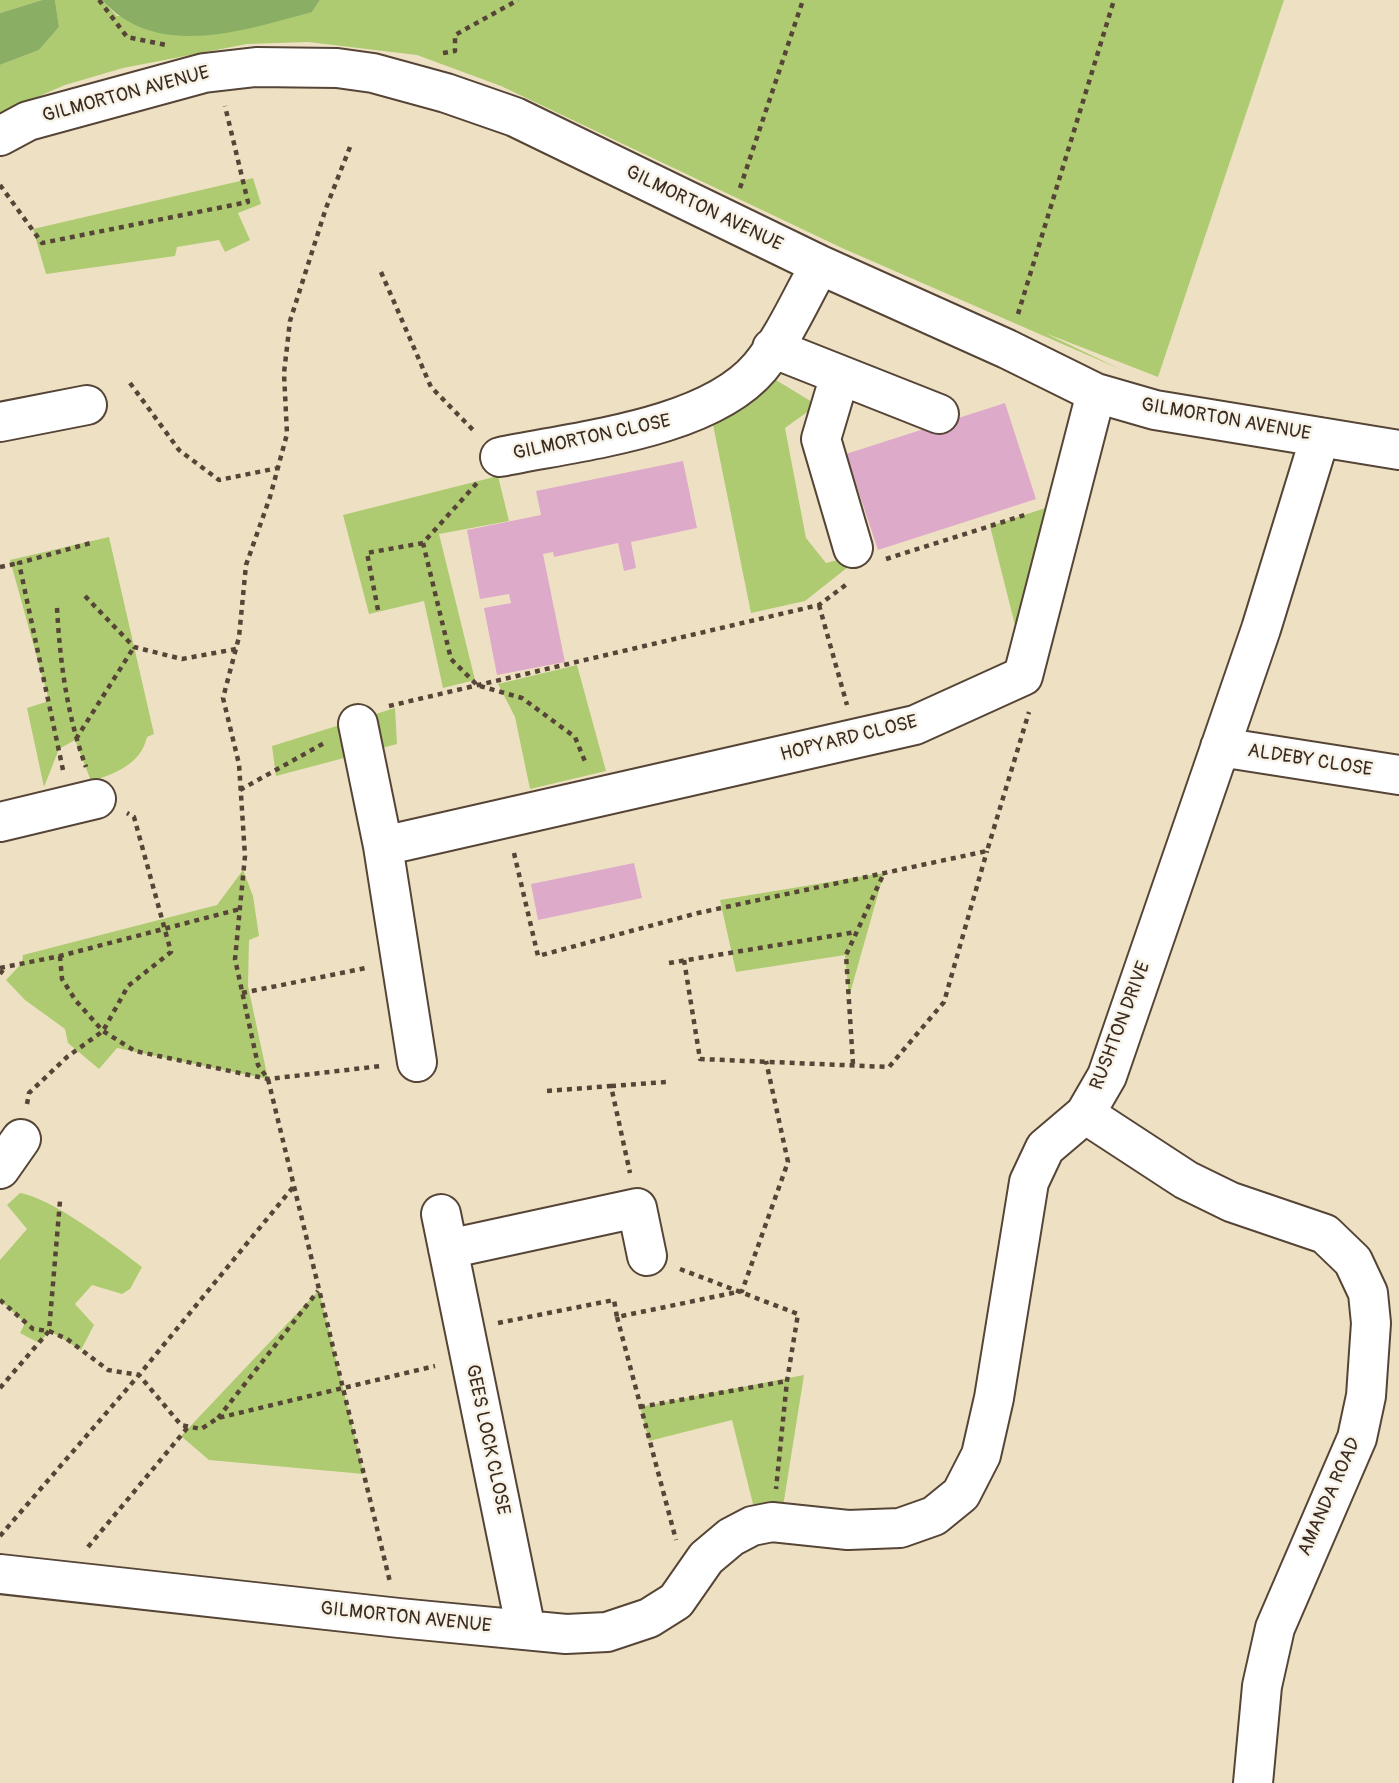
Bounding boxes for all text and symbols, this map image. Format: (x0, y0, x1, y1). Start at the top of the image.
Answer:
street label: GILMORTON AVENUE (40, 62, 212, 128)
street label: GILMORTON AVENUE (622, 161, 786, 257)
street label: GILMORTON AVENUE (1139, 394, 1313, 446)
street label: GILMORTON CLOSE (511, 410, 673, 466)
street label: HOPYARD CLOSE (778, 711, 920, 767)
street label: ALDEBY CLOSE (1246, 740, 1374, 782)
street label: RUSHTON DRIVE (1086, 959, 1156, 1093)
street label: GEES LOCK CLOSE (460, 1363, 514, 1517)
street label: AMANDA ROAD (1294, 1434, 1366, 1560)
street label: GILMORTON AVENUE (319, 1598, 493, 1638)

